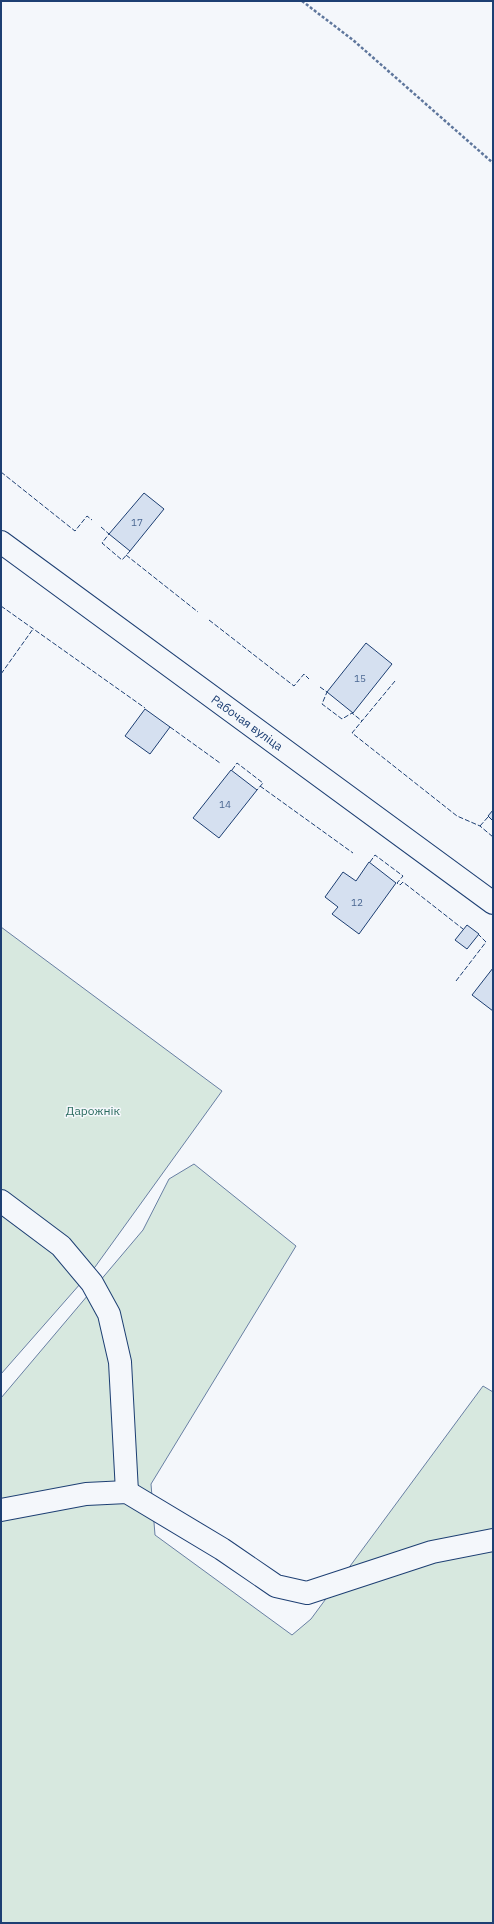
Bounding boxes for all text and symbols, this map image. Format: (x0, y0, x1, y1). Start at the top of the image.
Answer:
house number: 17 (131, 516, 143, 529)
house number: 15 (354, 672, 366, 685)
street label: Рабочая вуліца (208, 692, 287, 754)
house number: 14 (219, 798, 231, 811)
house number: 12 (351, 896, 363, 909)
park label: Дарожнік (66, 1103, 121, 1118)

